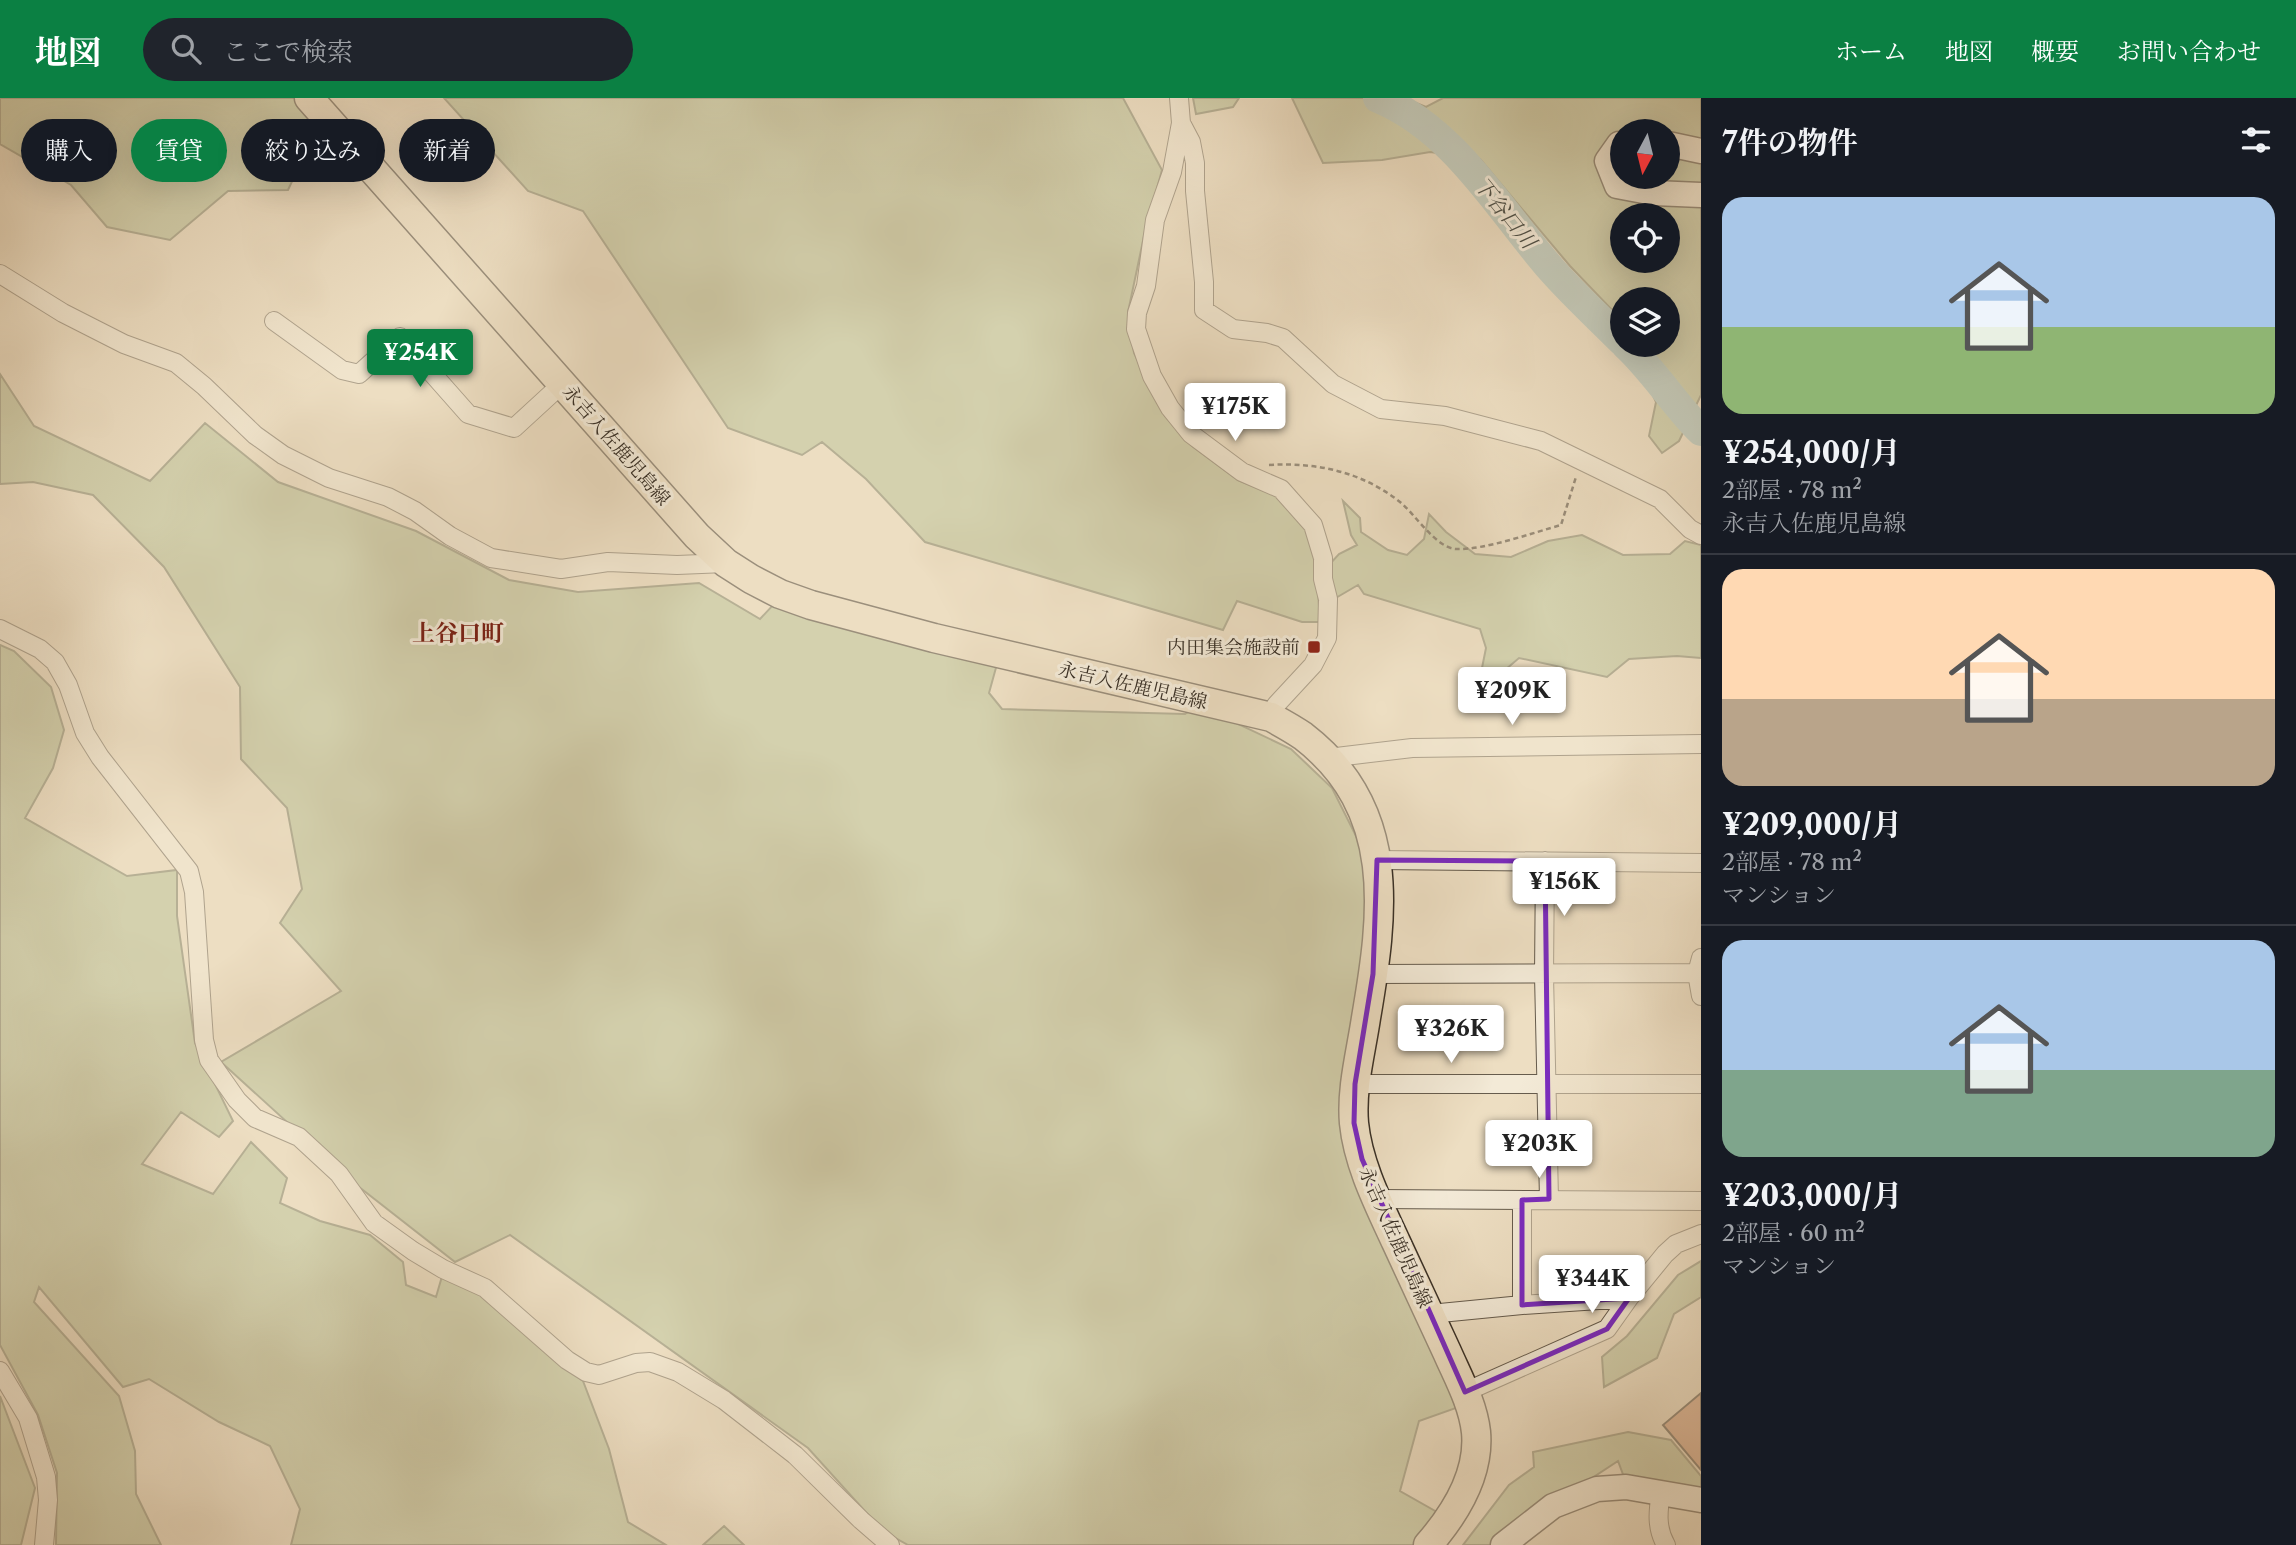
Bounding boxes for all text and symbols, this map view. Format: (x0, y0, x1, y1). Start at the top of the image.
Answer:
search box (143, 18, 633, 81)
icon: search (167, 30, 205, 68)
text: 地図 (35, 32, 101, 73)
text: ここで検索 (223, 36, 353, 68)
text: ホーム (1835, 37, 1907, 66)
text: 地図 (1945, 37, 1993, 66)
text: 概要 (2031, 37, 2079, 66)
text: お問い合わせ (2117, 37, 2261, 66)
chip: 購入 (21, 119, 117, 182)
chip: 賃貸 (131, 119, 227, 182)
chip: 絞り込み (241, 119, 385, 182)
chip: 新着 (399, 119, 495, 182)
north arrow (1610, 119, 1680, 189)
map controls (1610, 119, 1680, 357)
icon: filters (2237, 121, 2275, 159)
text: 7件の物件 (1722, 124, 1858, 161)
water label: 下谷口川 (1469, 172, 1543, 255)
button: locate (1610, 203, 1680, 273)
icon: home (1936, 243, 2062, 369)
button: layers (1610, 287, 1680, 357)
pin: ¥254K (371, 330, 469, 389)
text: ¥254K (383, 338, 457, 366)
street label: 永吉入佐鹿児島線 (558, 380, 675, 510)
pin: ¥175K (1186, 384, 1284, 443)
text: ¥175K (1201, 392, 1269, 420)
text: ¥254,000/月 (1722, 434, 1901, 471)
text: 2部屋 · 78 m² (1722, 476, 1862, 504)
text: 永吉入佐鹿児島線 (1722, 509, 1906, 537)
icon: home (1936, 615, 2062, 741)
district label: 上谷口町 (412, 619, 504, 647)
place label: 内田集会施設前 (1167, 636, 1300, 659)
marker: 内田集会施設前 (1306, 639, 1322, 655)
street label: 永吉入佐鹿児島線 (1056, 657, 1210, 714)
pin: ¥209K (1463, 668, 1561, 727)
text: ¥209K (1474, 676, 1550, 704)
text: ¥209,000/月 (1722, 806, 1902, 843)
text: 2部屋 · 78 m² (1722, 848, 1862, 876)
pin: ¥156K (1515, 858, 1613, 918)
text: ¥156K (1529, 867, 1599, 895)
text: マンション (1722, 881, 1836, 909)
icon: home (1936, 986, 2062, 1112)
pin: ¥326K (1402, 1006, 1500, 1065)
text: ¥326K (1414, 1014, 1488, 1042)
pin: ¥203K (1490, 1121, 1588, 1180)
text: ¥203K (1501, 1129, 1577, 1157)
street label: 永吉入佐鹿児島線 (1354, 1163, 1437, 1311)
text: ¥203,000/月 (1722, 1177, 1902, 1214)
text: 2部屋 · 60 m² (1722, 1219, 1865, 1247)
text: マンション (1722, 1252, 1836, 1280)
pin: ¥344K (1543, 1256, 1641, 1315)
text: ¥344K (1555, 1264, 1629, 1292)

